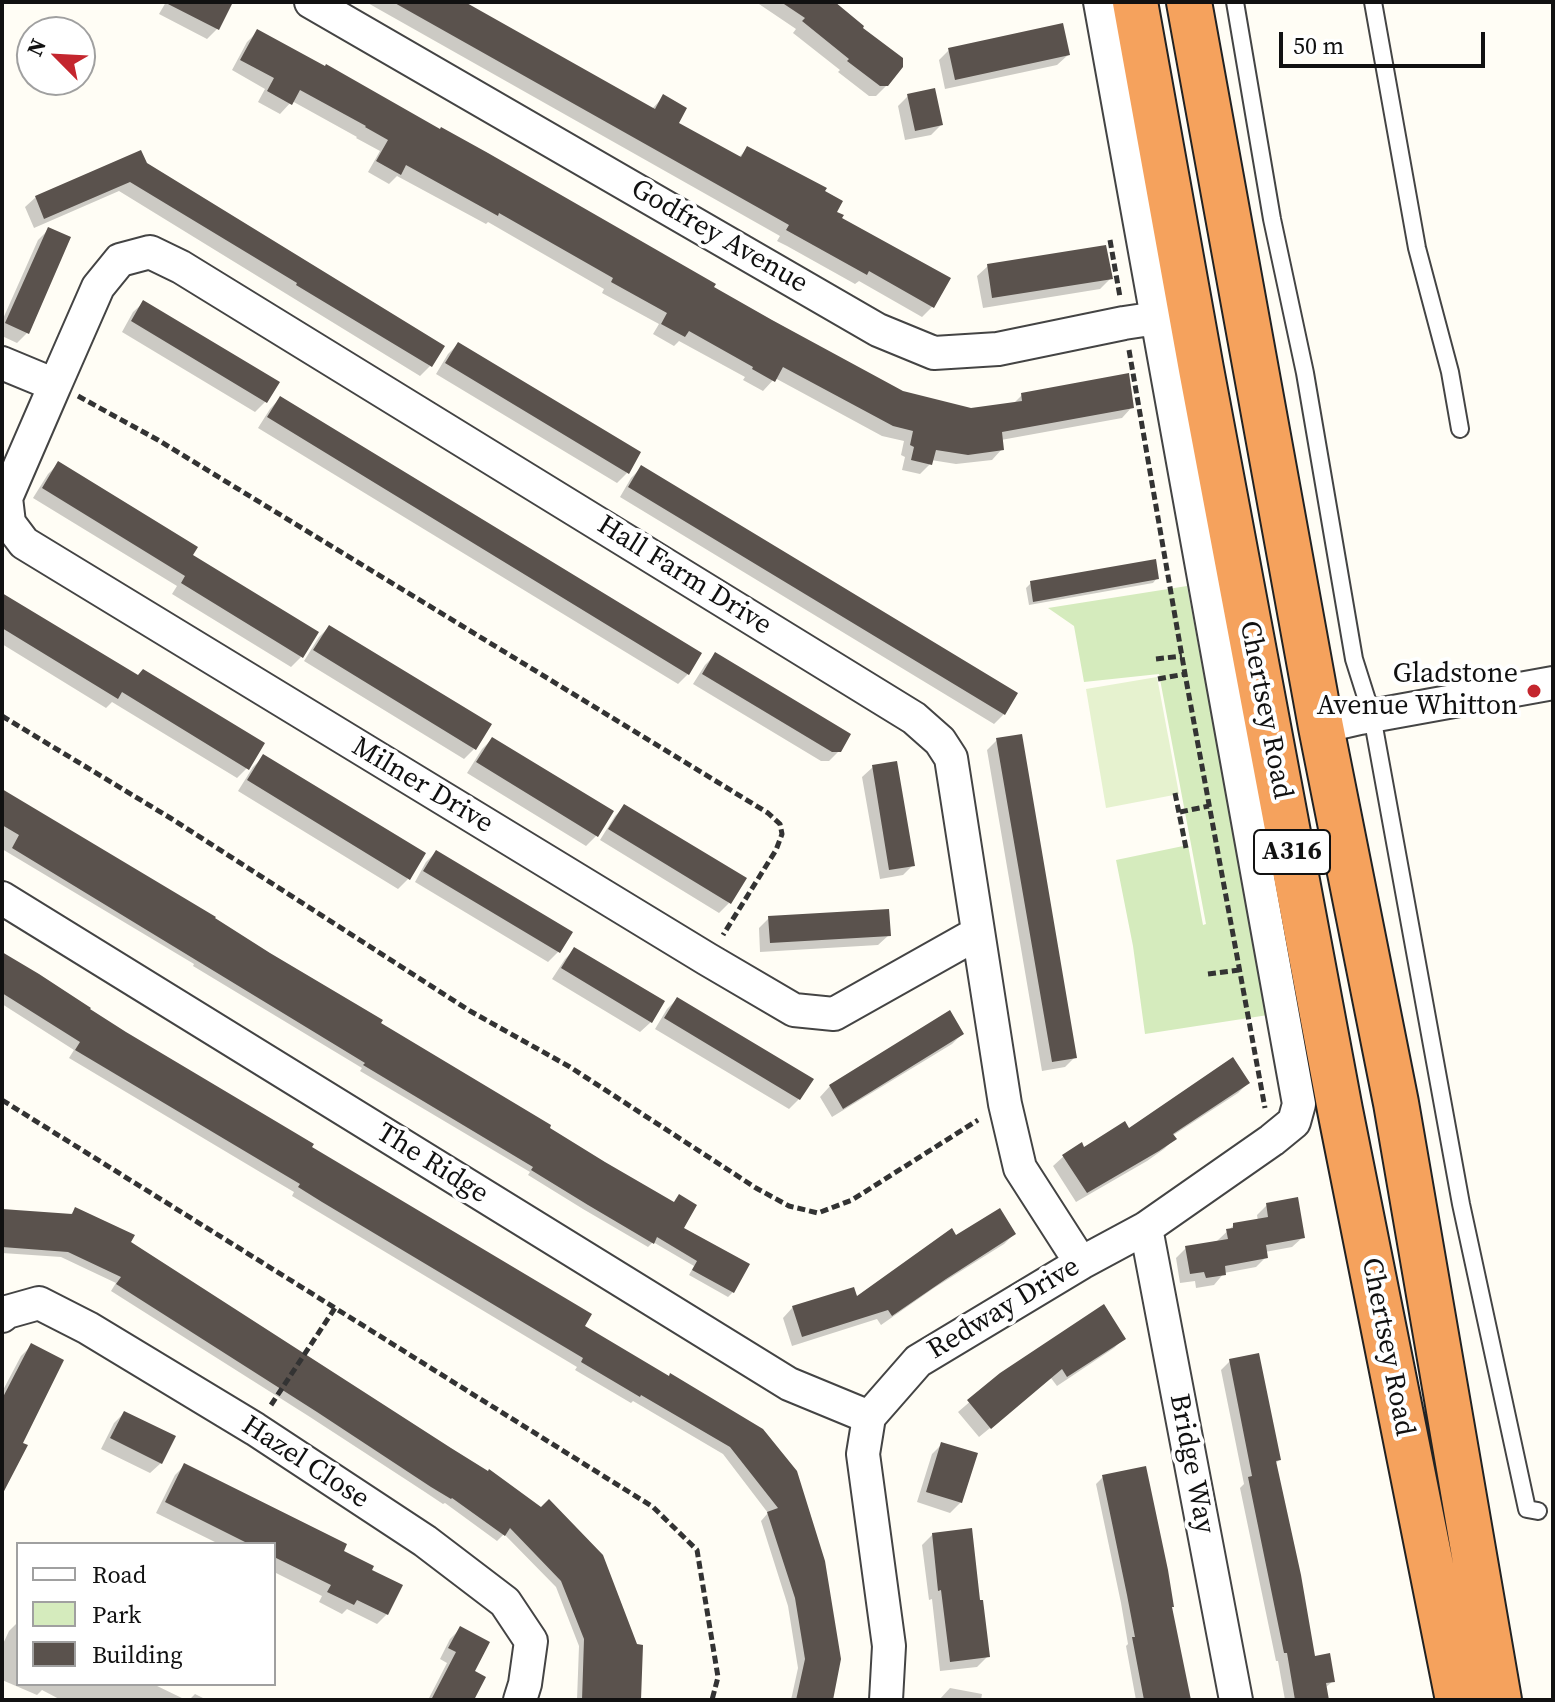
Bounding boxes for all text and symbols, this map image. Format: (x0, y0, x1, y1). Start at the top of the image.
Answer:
north arrow (16, 16, 96, 96)
scale bar (1283, 16, 1489, 66)
text: 50 m (1293, 29, 1344, 62)
text: N (19, 34, 53, 60)
street label: Godfrey Avenue (625, 173, 813, 301)
street label: Hall Farm Drive (591, 509, 777, 643)
street label: Chertsey Road (1231, 618, 1299, 802)
place label: Gladstone Avenue Whitton (1317, 658, 1518, 724)
marker: Gladstone Avenue Whitton (1525, 682, 1543, 700)
street label: Milner Drive (345, 731, 499, 841)
road number: A316 (1254, 830, 1330, 874)
street label: The Ridge (370, 1117, 494, 1211)
street label: Redway Drive (922, 1251, 1086, 1367)
street label: Chertsey Road (1353, 1255, 1421, 1439)
street label: Bridge Way (1161, 1391, 1221, 1537)
street label: Hazel Close (235, 1409, 375, 1517)
legend (16, 1542, 276, 1686)
text: Road (92, 1558, 146, 1591)
text: Park (92, 1598, 141, 1631)
text: Building (92, 1638, 183, 1671)

